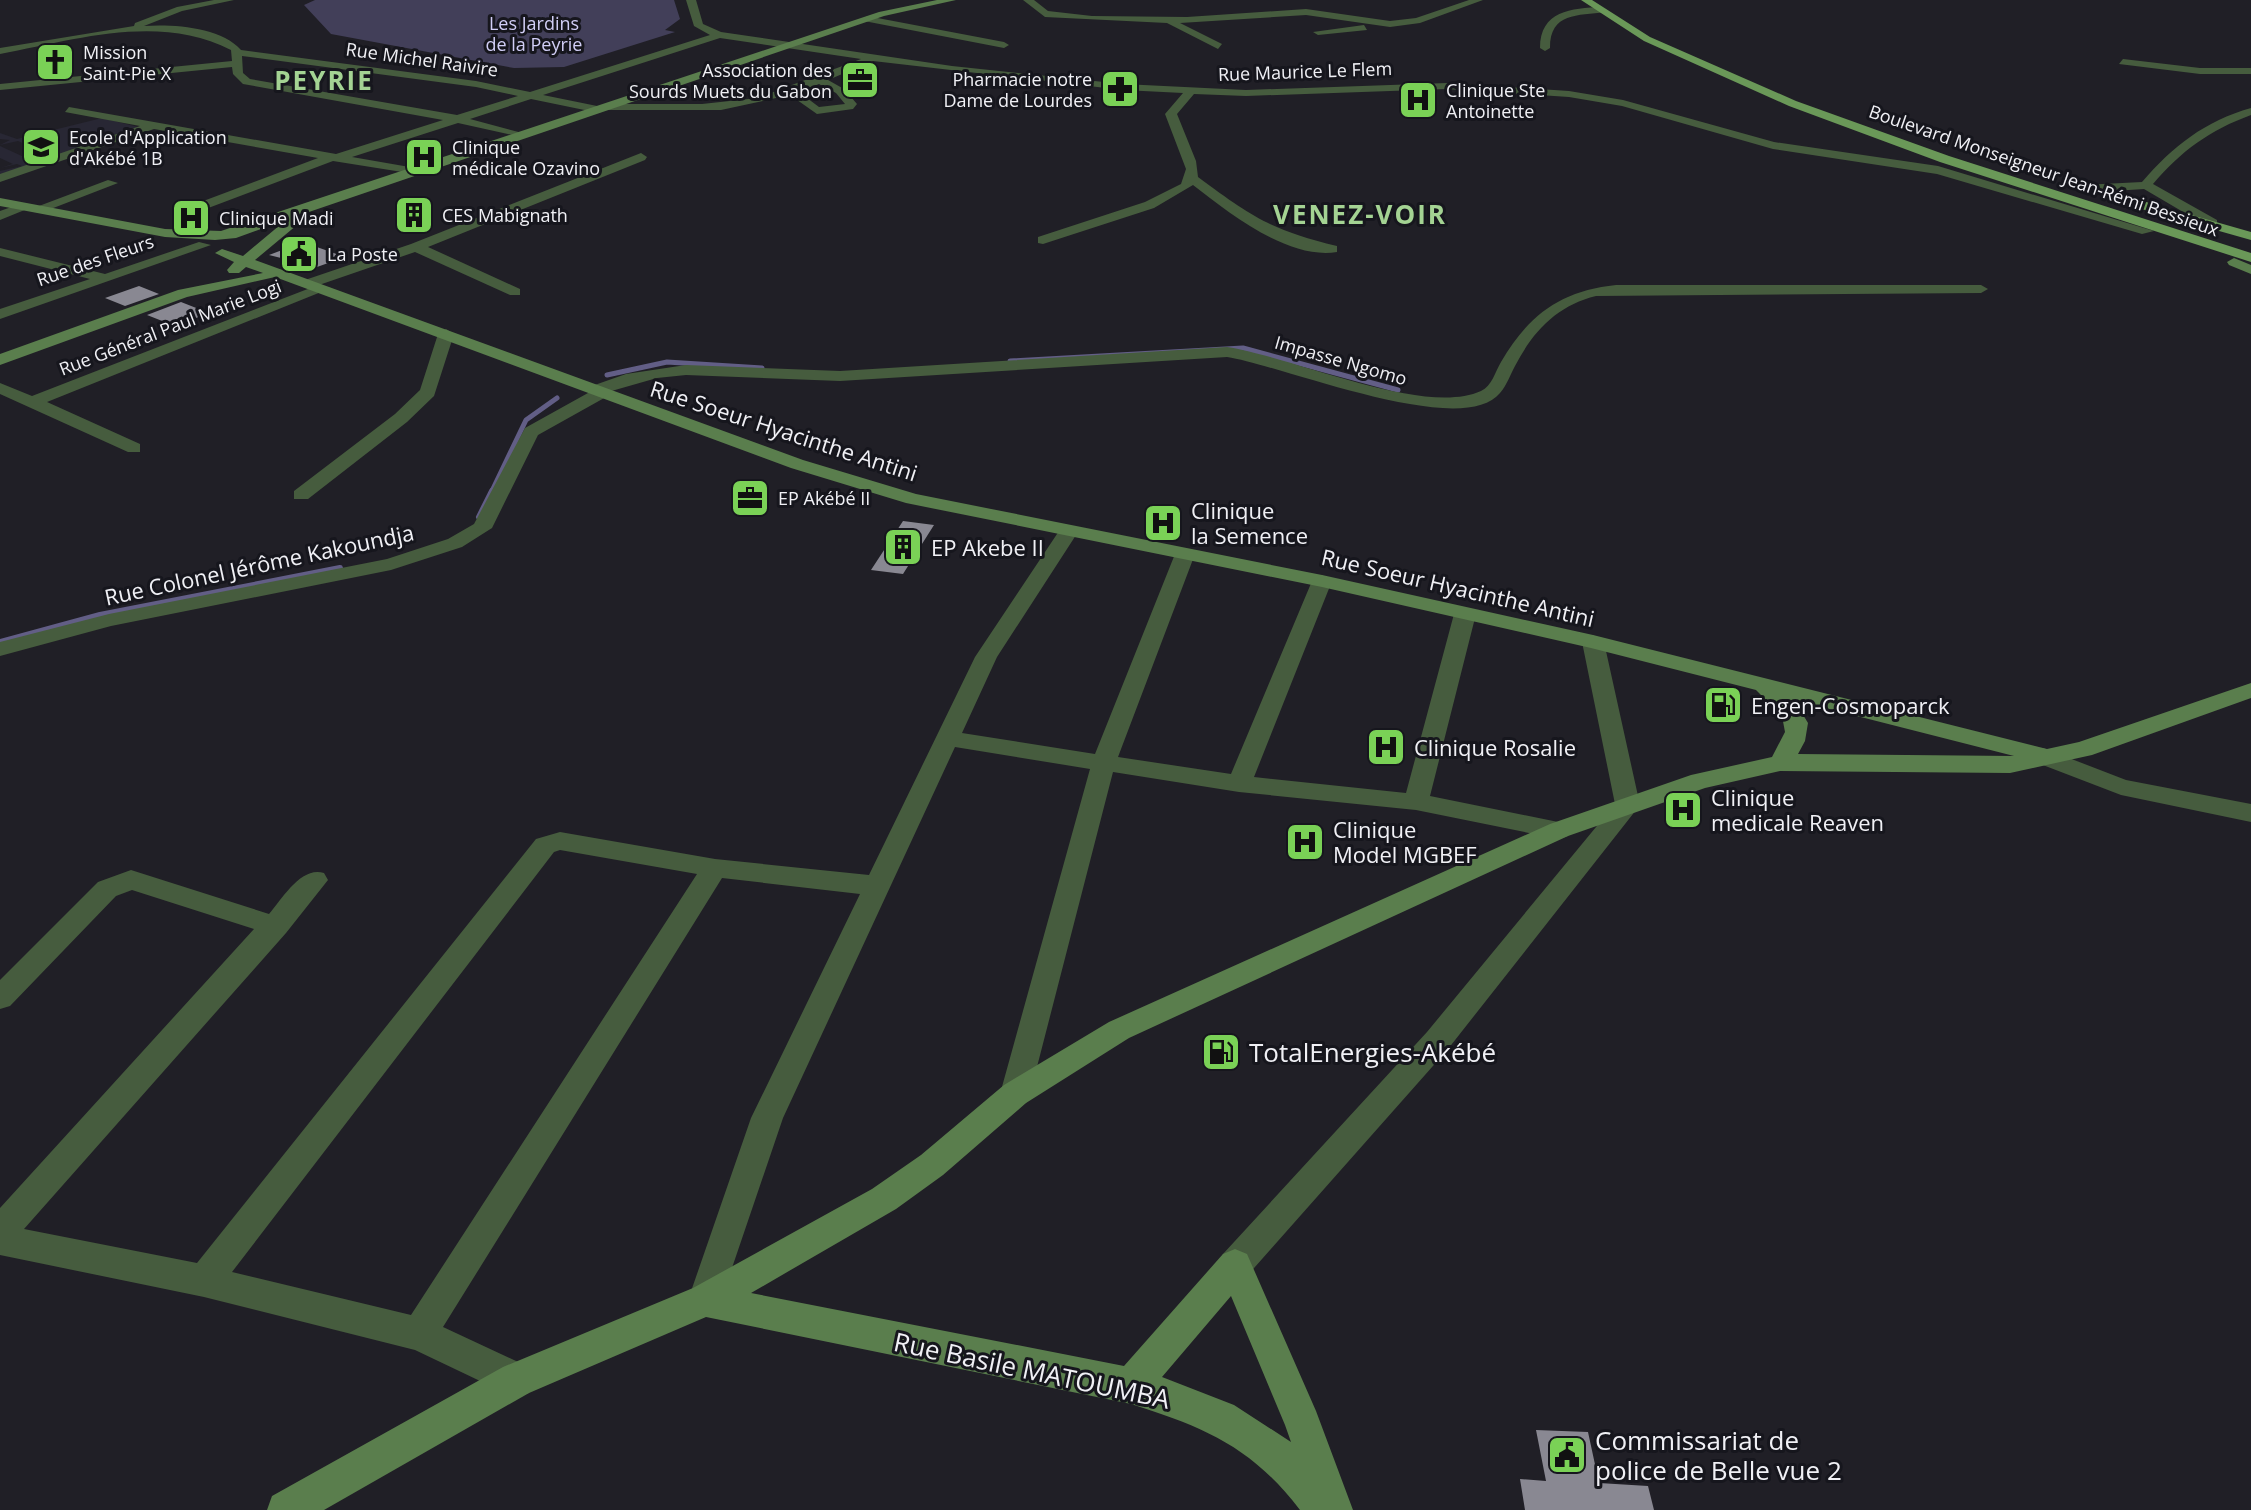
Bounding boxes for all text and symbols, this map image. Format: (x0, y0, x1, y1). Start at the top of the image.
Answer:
park label: Les Jardins de la Peyrie (486, 11, 582, 56)
street label: Rue Michel Raivire (344, 36, 500, 82)
place label: Mission Saint-Pie X (83, 40, 172, 85)
church icon: Mission Saint-Pie X (34, 41, 76, 83)
street label: Rue Maurice Le Flem (1218, 56, 1392, 86)
place label: Association des Sourds Muets du Gabon (629, 58, 832, 103)
office icon: Association des Sourds Muets du Gabon (839, 59, 881, 101)
district label: PEYRIE (274, 62, 374, 98)
place label: Pharmacie notre Dame de Lourdes (943, 67, 1092, 112)
pharmacy icon: Pharmacie notre Dame de Lourdes (1099, 68, 1141, 110)
place label: Clinique Ste Antoinette (1446, 78, 1545, 123)
hospital icon: Clinique Ste Antoinette (1397, 79, 1439, 121)
street label: Boulevard Monseigneur Jean-Rémi Bessieux (1866, 99, 2223, 241)
place label: Ecole d'Application d'Akébé 1B (69, 125, 227, 170)
school or university icon: Ecole d'Application d'Akébé 1B (20, 126, 62, 168)
place label: Clinique médicale Ozavino (452, 135, 600, 180)
hospital icon: Clinique médicale Ozavino (403, 136, 445, 178)
building icon: CES Mabignath (393, 194, 435, 236)
district label: VENEZ-VOIR (1273, 196, 1447, 232)
hospital icon: Clinique Madi (170, 197, 212, 239)
place label: CES Mabignath (442, 203, 568, 227)
place label: Clinique Madi (219, 206, 334, 230)
street label: Rue des Fleurs (33, 229, 157, 291)
public building icon: La Poste (278, 233, 320, 275)
place label: La Poste (327, 242, 398, 266)
street label: Rue Général Paul Marie Logi (55, 273, 285, 381)
street label: Impasse Ngomo (1272, 330, 1410, 390)
street label: Rue Soeur Hyacinthe Antini (647, 373, 921, 487)
office icon: EP Akébé II (729, 477, 771, 519)
place label: EP Akébé II (778, 486, 870, 510)
place label: Clinique la Semence (1191, 495, 1308, 550)
hospital icon: Clinique la Semence (1142, 502, 1184, 544)
street label: Rue Colonel Jérôme Kakoundja (101, 517, 417, 611)
building icon: EP Akebe II (882, 526, 924, 568)
place label: EP Akebe II (931, 532, 1044, 562)
street label: Rue Soeur Hyacinthe Antini (1319, 541, 1597, 633)
fuel station icon: Engen-Cosmoparck (1702, 684, 1744, 726)
place label: Engen-Cosmoparck (1751, 690, 1950, 720)
hospital icon: Clinique Rosalie (1365, 726, 1407, 768)
place label: Clinique Rosalie (1414, 732, 1576, 762)
place label: Clinique medicale Reaven (1711, 782, 1884, 837)
hospital icon: Clinique medicale Reaven (1662, 789, 1704, 831)
place label: Clinique Model MGBEF (1333, 814, 1477, 869)
hospital icon: Clinique Model MGBEF (1284, 821, 1326, 863)
fuel station icon: TotalEnergies-Akébé (1200, 1031, 1242, 1073)
place label: TotalEnergies-Akébé (1249, 1034, 1496, 1070)
street label: Rue Basile MATOUMBA (891, 1323, 1174, 1417)
place label: Commissariat de police de Belle vue 2 (1595, 1422, 1842, 1488)
public building icon: Commissariat de police de Belle vue 2 (1546, 1434, 1588, 1476)

